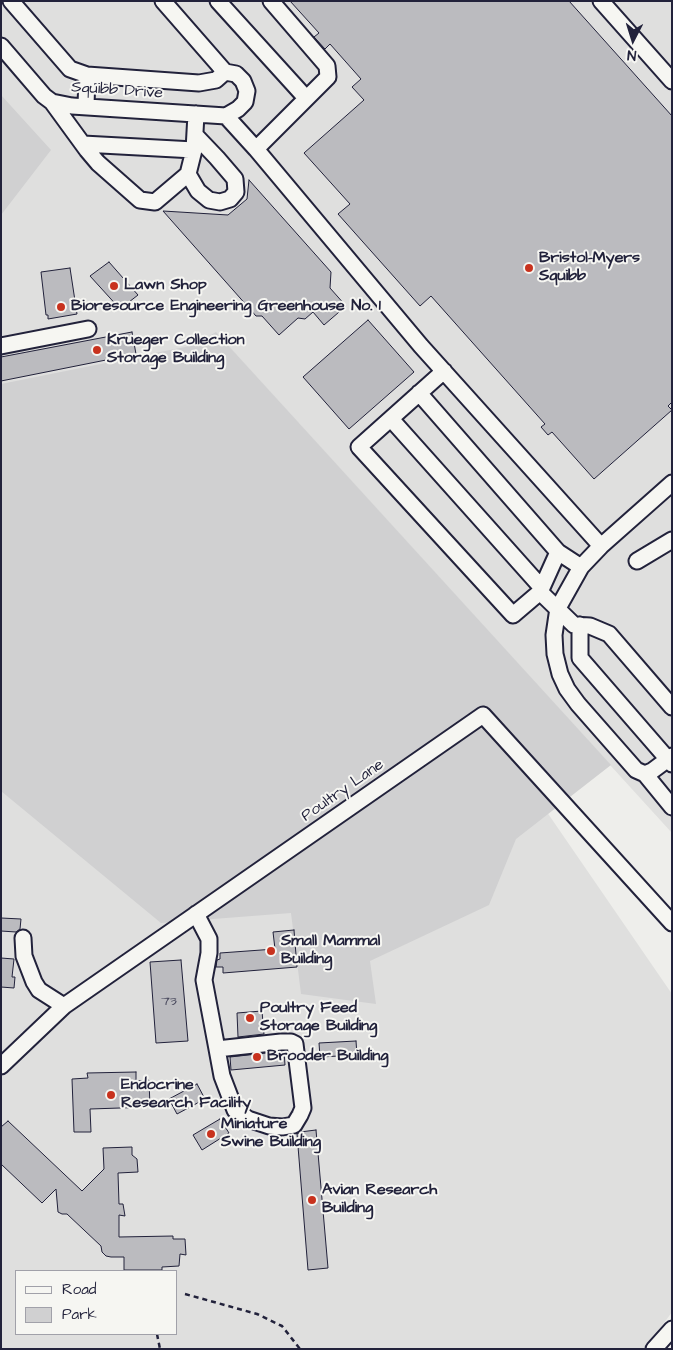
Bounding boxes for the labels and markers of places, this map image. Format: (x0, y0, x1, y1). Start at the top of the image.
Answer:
place label: Bristol-Myers Squibb (539, 249, 640, 287)
marker: Bristol-Myers Squibb (523, 262, 535, 274)
place label: Lawn Shop (124, 276, 207, 296)
marker: Lawn Shop (108, 280, 120, 292)
place label: Bioresource Engineering Greenhouse No. 1 (71, 297, 381, 317)
marker: Bioresource Engineering Greenhouse No. 1 (55, 301, 67, 313)
place label: Krueger Collection Storage Building (107, 331, 244, 369)
marker: Krueger Collection Storage Building (91, 344, 103, 356)
place label: Small Mammal Building (281, 932, 380, 970)
marker: Small Mammal Building (265, 945, 277, 957)
place label: Poultry Feed Storage Building (260, 999, 377, 1037)
marker: Poultry Feed Storage Building (244, 1012, 256, 1024)
place label: Brooder Building (267, 1047, 389, 1067)
marker: Brooder Building (251, 1051, 263, 1063)
place label: Endocrine Research Facility (121, 1076, 251, 1114)
marker: Endocrine Research Facility (105, 1089, 117, 1101)
place label: Miniature Swine Building (221, 1115, 321, 1153)
marker: Miniature Swine Building (205, 1128, 217, 1140)
place label: Avian Research Building (322, 1181, 437, 1219)
marker: Avian Research Building (306, 1194, 318, 1206)

